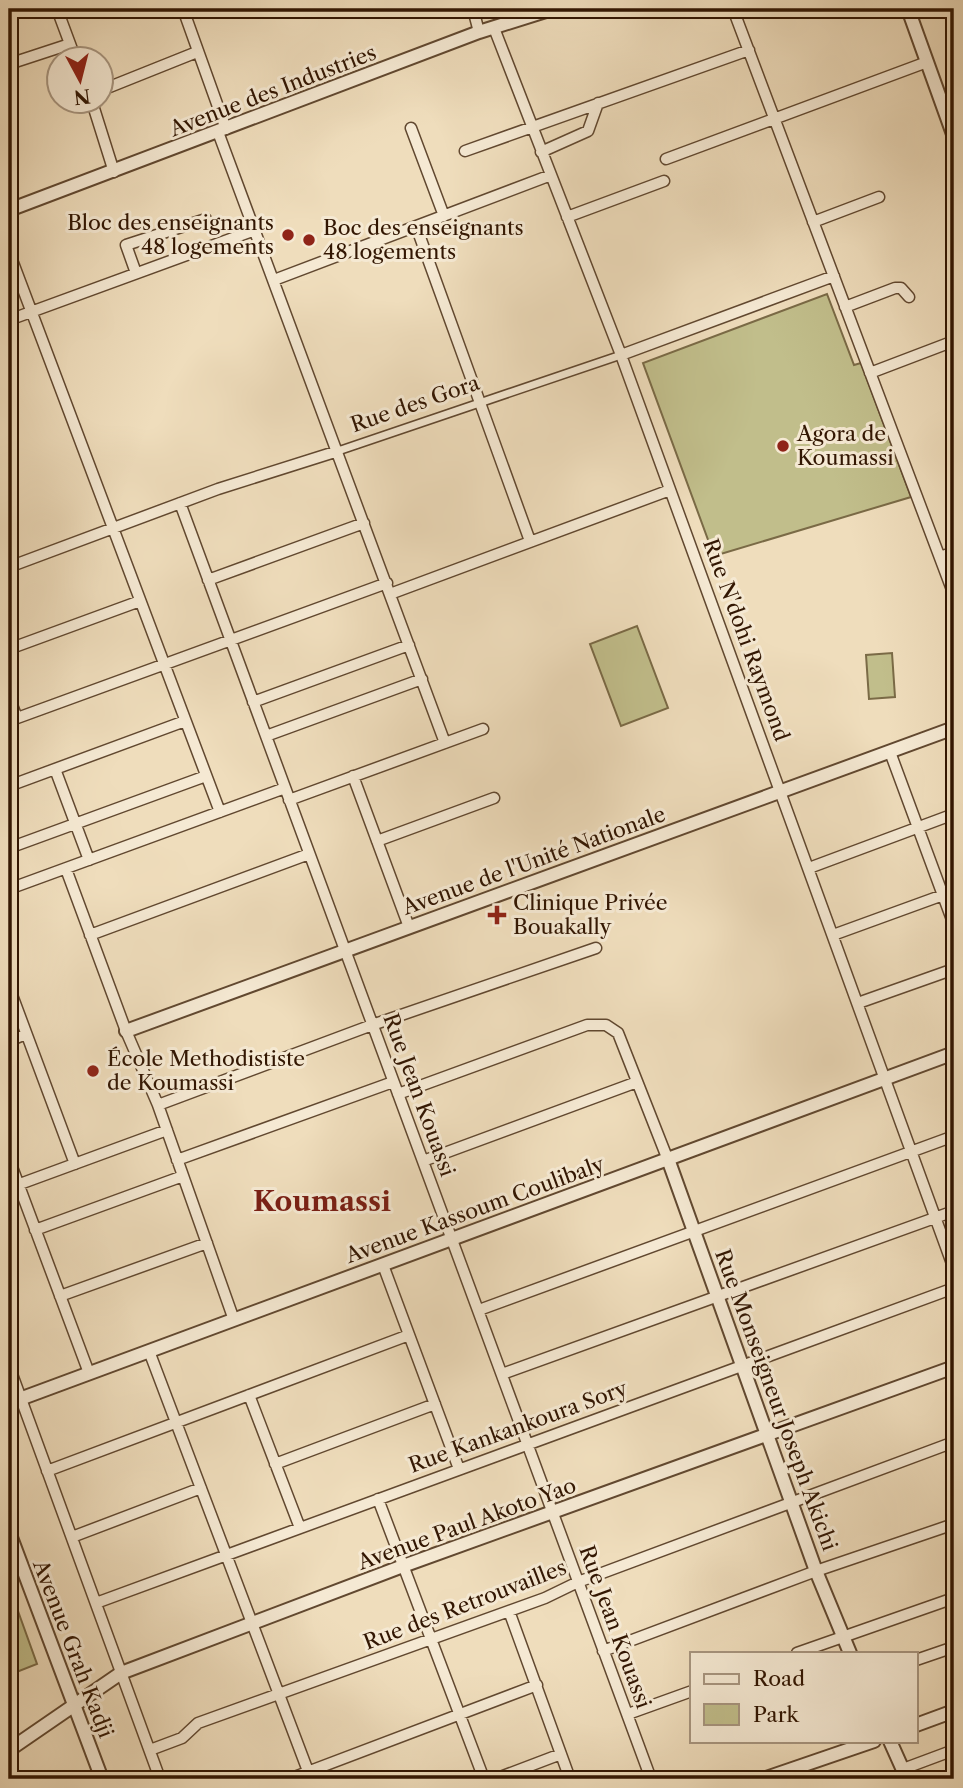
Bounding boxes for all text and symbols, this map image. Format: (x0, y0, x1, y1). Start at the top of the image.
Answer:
street label: Avenue des Industries (165, 40, 379, 142)
north arrow (46, 46, 116, 116)
text: N (72, 84, 92, 109)
place label: Bloc des enseignants 48 logements (67, 210, 274, 259)
place label: Boc des enseignants 48 logements (323, 215, 524, 264)
marker: Bloc des enseignants 48 logements (280, 227, 296, 243)
marker: Boc des enseignants 48 logements (301, 232, 317, 248)
street label: Rue des Gora (347, 370, 483, 437)
place label: Agora de Koumassi (796, 421, 894, 470)
marker: Agora de Koumassi (775, 438, 791, 454)
street label: Rue N'dohi Raymond (698, 535, 795, 745)
street label: Avenue de l'Unité Nationale (398, 801, 669, 920)
place label: Clinique Privée Bouakally (513, 890, 668, 939)
marker: Clinique Privée Bouakally (487, 905, 507, 925)
street label: Rue Jean Kouassi (378, 1010, 461, 1180)
place label: École Methodististe de Koumassi (107, 1046, 305, 1095)
marker: École Methodististe de Koumassi (85, 1063, 101, 1079)
street label: Avenue Kassoum Coulibaly (341, 1151, 608, 1268)
district label: Koumassi (253, 1184, 391, 1218)
street label: Rue Monseigneur Joseph Akichi (710, 1246, 843, 1554)
street label: Rue Kankankoura Sory (405, 1375, 631, 1478)
street label: Avenue Paul Akoto Yao (353, 1472, 579, 1575)
street label: Rue Jean Kouassi (574, 1542, 657, 1712)
street label: Rue des Retrouvailles (360, 1554, 570, 1655)
street label: Avenue Grah Kadji (28, 1556, 119, 1741)
legend (690, 1652, 918, 1742)
text: Road (753, 1666, 805, 1691)
text: Park (753, 1702, 799, 1727)

